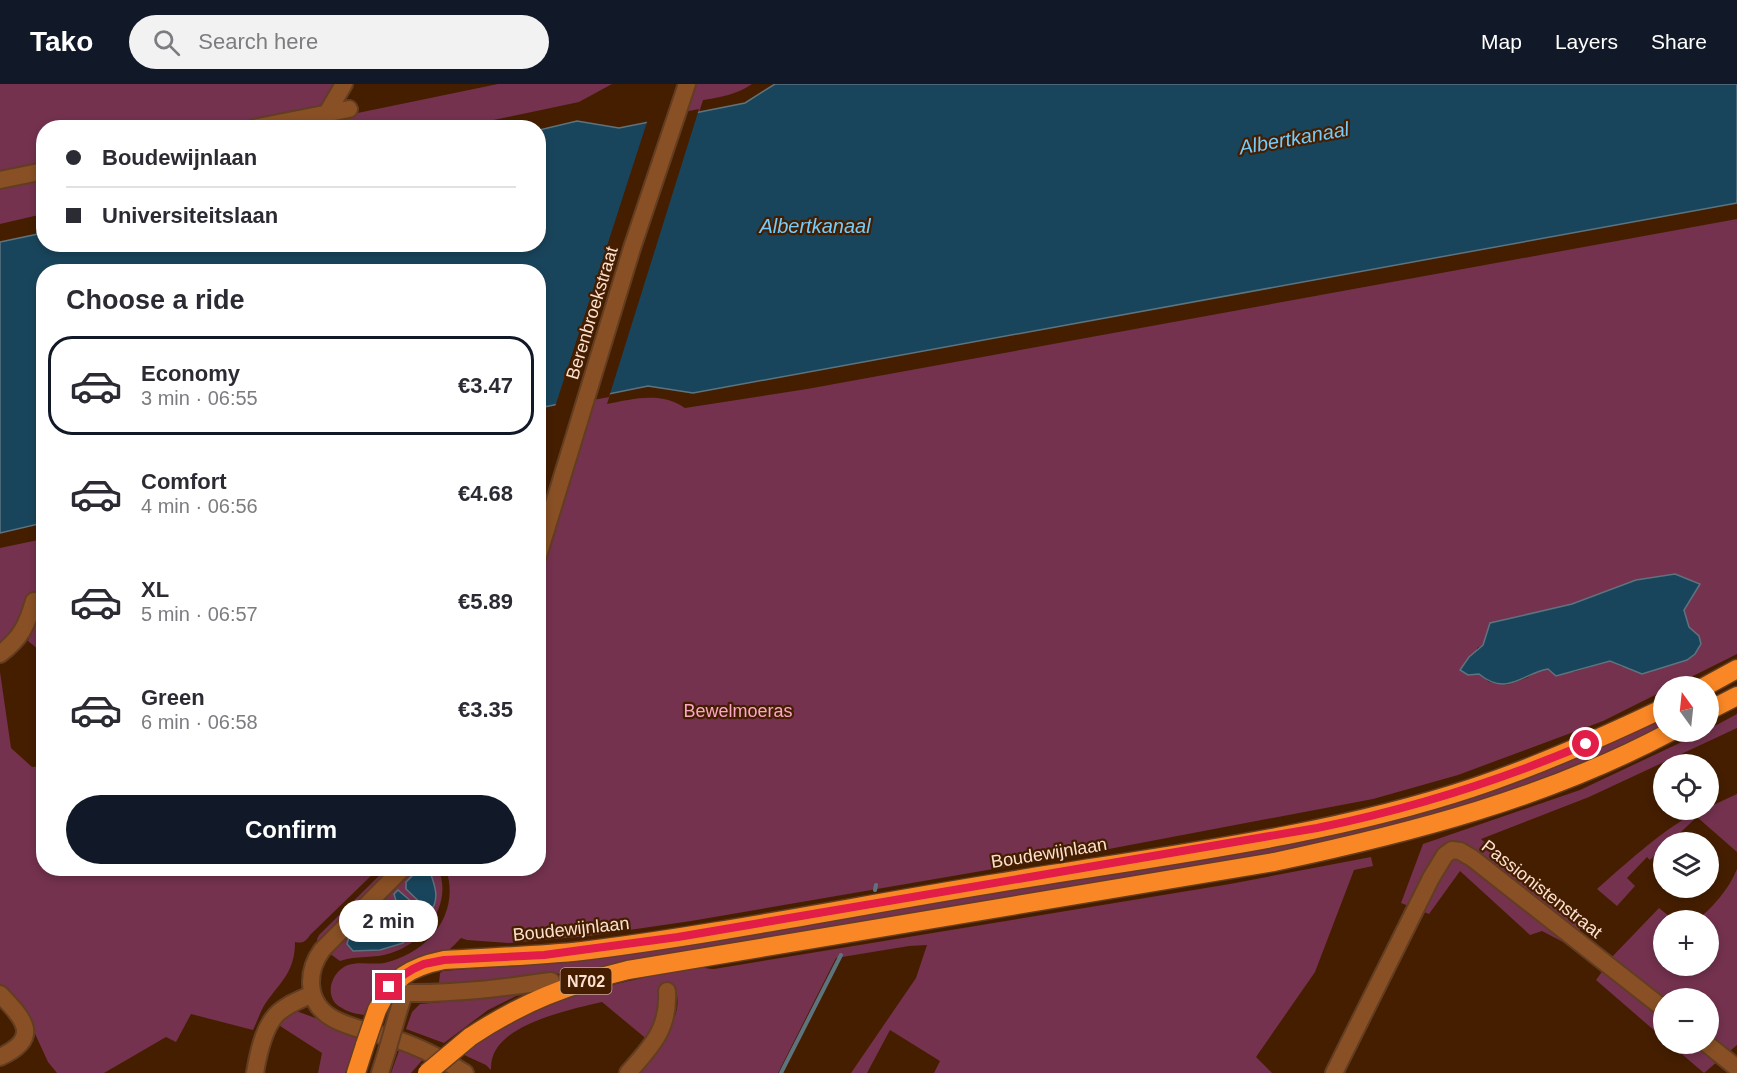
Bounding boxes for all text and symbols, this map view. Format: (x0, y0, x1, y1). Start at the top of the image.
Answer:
search box (129, 15, 549, 69)
text: Tako (30, 26, 93, 57)
icon: search (150, 26, 183, 59)
text: Search here (198, 29, 318, 54)
text: Map (1481, 30, 1522, 53)
text: Layers (1555, 30, 1618, 53)
text: Share (1651, 30, 1707, 53)
water label: Albertkanaal (1236, 117, 1351, 159)
text: Boudewijnlaan (102, 145, 257, 170)
text: Universiteitslaan (102, 203, 278, 228)
water label: Albertkanaal (758, 215, 871, 237)
street label: Berenbroekstraat (562, 244, 622, 382)
text: Choose a ride (66, 285, 245, 315)
icon: car (69, 359, 123, 413)
text: Economy (141, 361, 240, 386)
text: €3.47 (458, 373, 513, 398)
text: 3 min · 06:55 (141, 387, 258, 409)
icon: car (69, 467, 123, 521)
text: Comfort (141, 469, 227, 494)
text: €4.68 (458, 481, 513, 506)
text: 4 min · 06:56 (141, 495, 258, 517)
icon: car (69, 575, 123, 629)
text: XL (141, 577, 169, 602)
text: €5.89 (458, 589, 513, 614)
text: 5 min · 06:57 (141, 603, 258, 625)
north arrow (1653, 676, 1719, 742)
map controls (1653, 676, 1719, 1054)
icon: car (69, 683, 123, 737)
text: Green (141, 685, 205, 710)
text: €3.35 (458, 697, 513, 722)
park label: Bewelmoeras (683, 701, 793, 721)
text: 6 min · 06:58 (141, 711, 258, 733)
route start (1572, 730, 1599, 757)
button: locate (1653, 754, 1719, 820)
button: Confirm (66, 795, 516, 864)
button: layers (1653, 832, 1719, 898)
street label: Boudewijnlaan (990, 834, 1108, 872)
street label: Passionistenstraat (1478, 836, 1606, 942)
callout: 2 min (340, 900, 438, 942)
text: 2 min (362, 910, 415, 932)
button: + (1653, 910, 1719, 976)
street label: Boudewijnlaan (512, 913, 630, 945)
road number: N702 (560, 968, 612, 994)
route end (375, 973, 402, 1000)
button: − (1653, 988, 1719, 1054)

